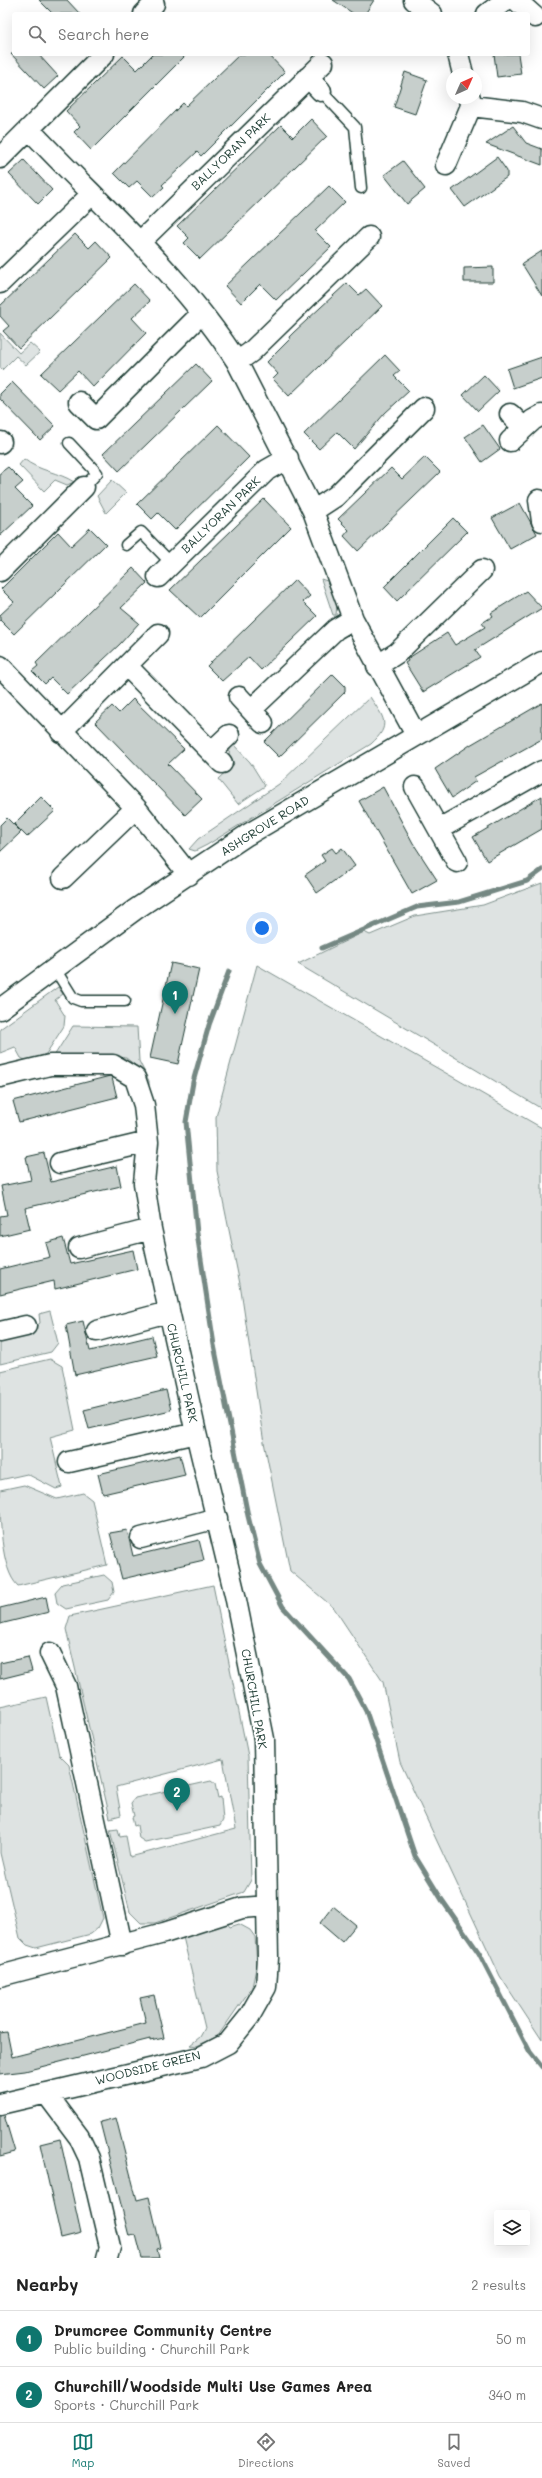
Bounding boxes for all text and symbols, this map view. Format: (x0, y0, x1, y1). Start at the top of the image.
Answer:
search box (12, 12, 530, 56)
icon: search (26, 23, 48, 45)
text: Search here (58, 24, 149, 44)
north arrow (446, 68, 482, 104)
street label: BALLYORAN PARK (187, 109, 274, 193)
street label: BALLYORAN PARK (177, 472, 264, 556)
street label: ASHGROVE ROAD (217, 791, 312, 859)
your location (252, 918, 272, 938)
pin: 1 (162, 981, 188, 1014)
street label: CHURCHILL PARK (164, 1322, 202, 1425)
street label: CHURCHILL PARK (238, 1648, 272, 1751)
pin: 2 (164, 1778, 190, 1811)
street label: WOODSIDE GREEN (93, 2046, 202, 2088)
map controls (494, 2210, 530, 2246)
button: layers (494, 2210, 530, 2246)
text: Nearby (16, 2273, 78, 2295)
text: 2 results (471, 2276, 526, 2293)
text: Drumcree Community Centre (54, 2320, 272, 2340)
text: 1 (26, 2330, 32, 2347)
text: 50 m (496, 2330, 526, 2347)
text: Public building · Churchill Park (54, 2340, 249, 2357)
text: Churchill/Woodside Multi Use Games Area (54, 2376, 372, 2396)
text: 2 (25, 2386, 33, 2403)
text: 340 m (488, 2386, 526, 2403)
text: Sports · Churchill Park (54, 2396, 199, 2413)
tab: Map (72, 2431, 94, 2470)
tab: Directions (238, 2431, 294, 2470)
tab: Saved (437, 2431, 470, 2470)

